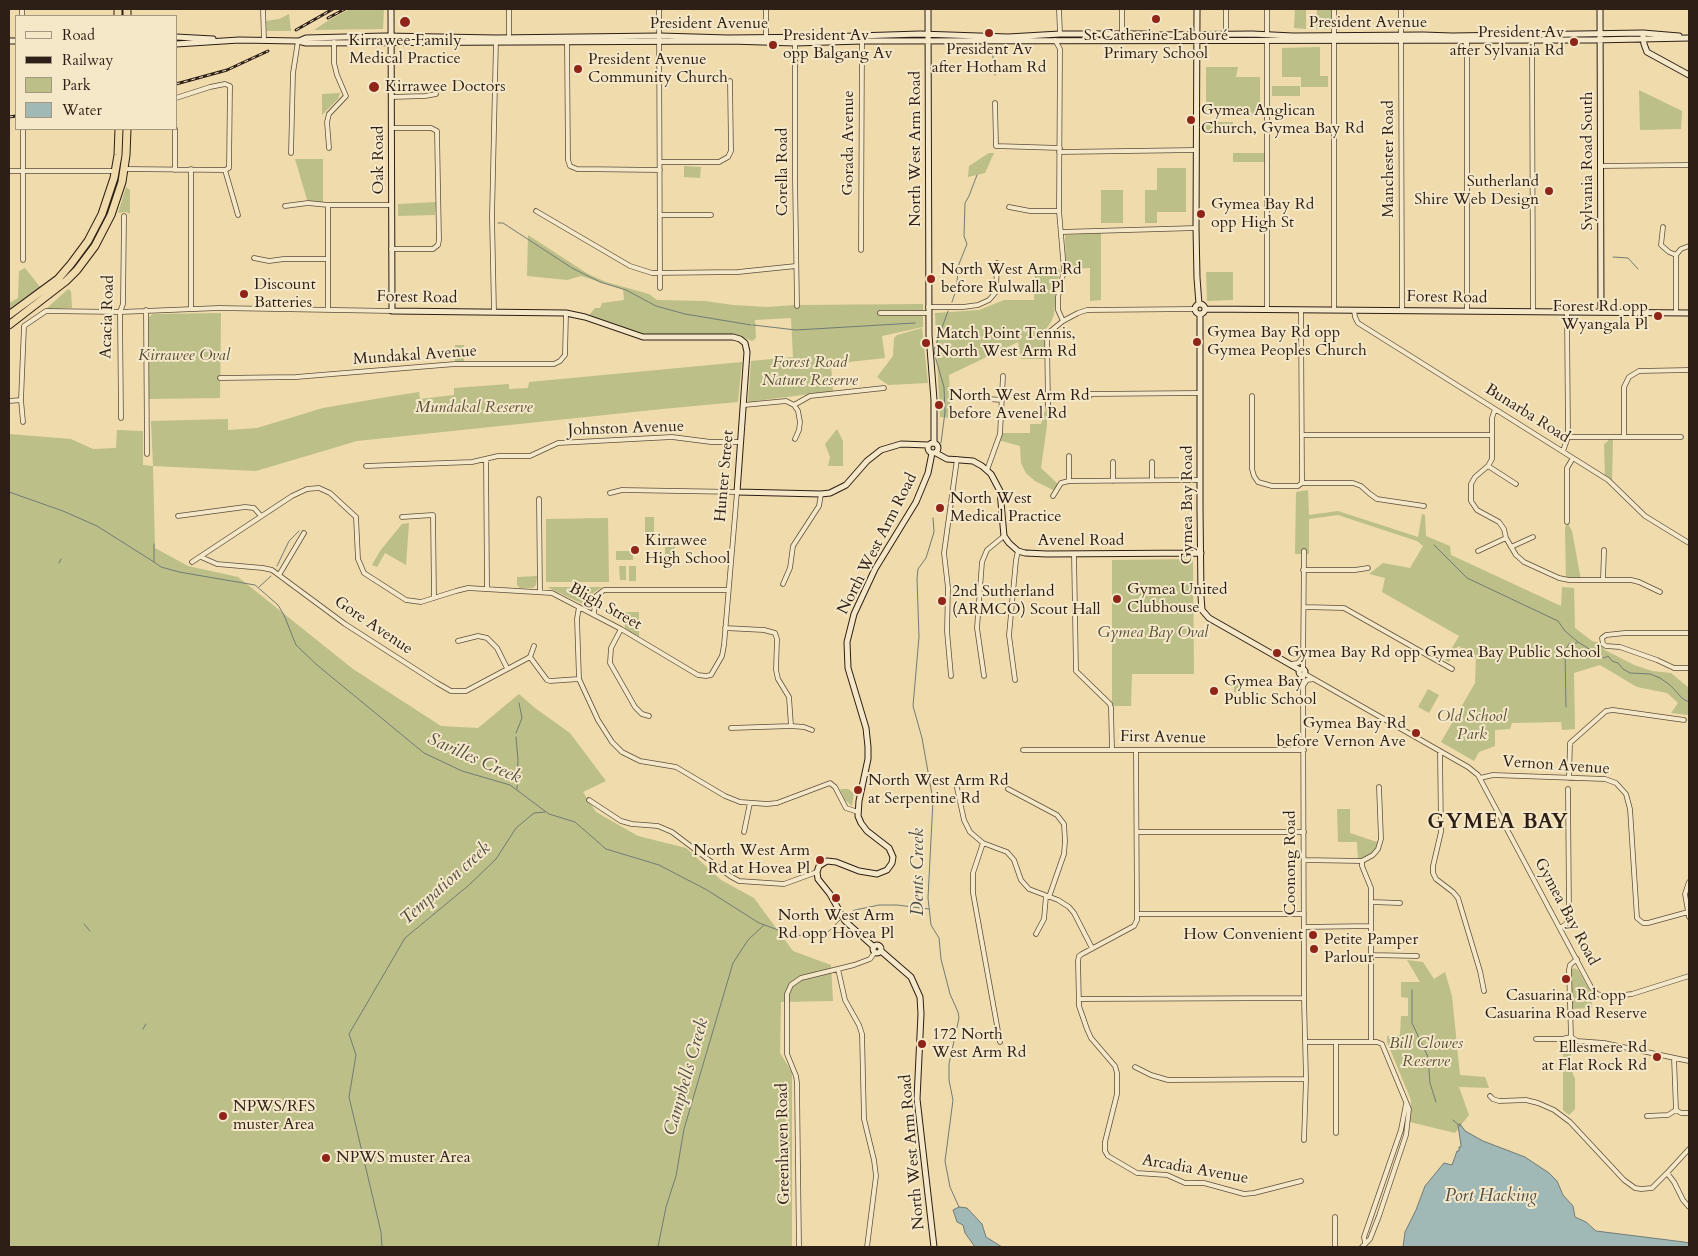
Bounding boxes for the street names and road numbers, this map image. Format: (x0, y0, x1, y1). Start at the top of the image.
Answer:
street label: President Avenue (1309, 13, 1427, 33)
street label: President Avenue (650, 14, 768, 34)
street label: North West Arm Road (906, 71, 926, 227)
street label: Gorada Avenue (839, 90, 859, 196)
street label: Sylvania Road South (1578, 91, 1598, 231)
street label: Manchester Road (1379, 100, 1399, 218)
street label: Oak Road (369, 126, 389, 194)
street label: Corella Road (773, 128, 793, 216)
street label: Acacia Road (97, 275, 119, 359)
street label: Forest Road (376, 288, 458, 308)
street label: Forest Road (1406, 288, 1488, 308)
street label: Mundakal Avenue (352, 342, 478, 370)
street label: Bunarba Road (1481, 380, 1573, 448)
street label: Johnston Avenue (568, 417, 684, 441)
street label: Hunter Street (711, 429, 739, 523)
street label: Gymea Bay Road (1178, 446, 1198, 564)
street label: North West Arm Road (834, 470, 922, 618)
street label: Avenel Road (1038, 531, 1124, 551)
street label: Bligh Street (565, 579, 645, 635)
street label: Gore Avenue (330, 593, 416, 659)
street label: First Avenue (1120, 728, 1206, 748)
street label: Vernon Avenue (1502, 753, 1610, 779)
street label: Coonong Road (1281, 811, 1301, 915)
street label: Gymea Bay Road (1530, 855, 1602, 969)
street label: North West Arm Road (897, 1073, 929, 1231)
street label: Greenhaven Road (773, 1083, 795, 1205)
street label: Arcadia Avenue (1140, 1151, 1250, 1189)

